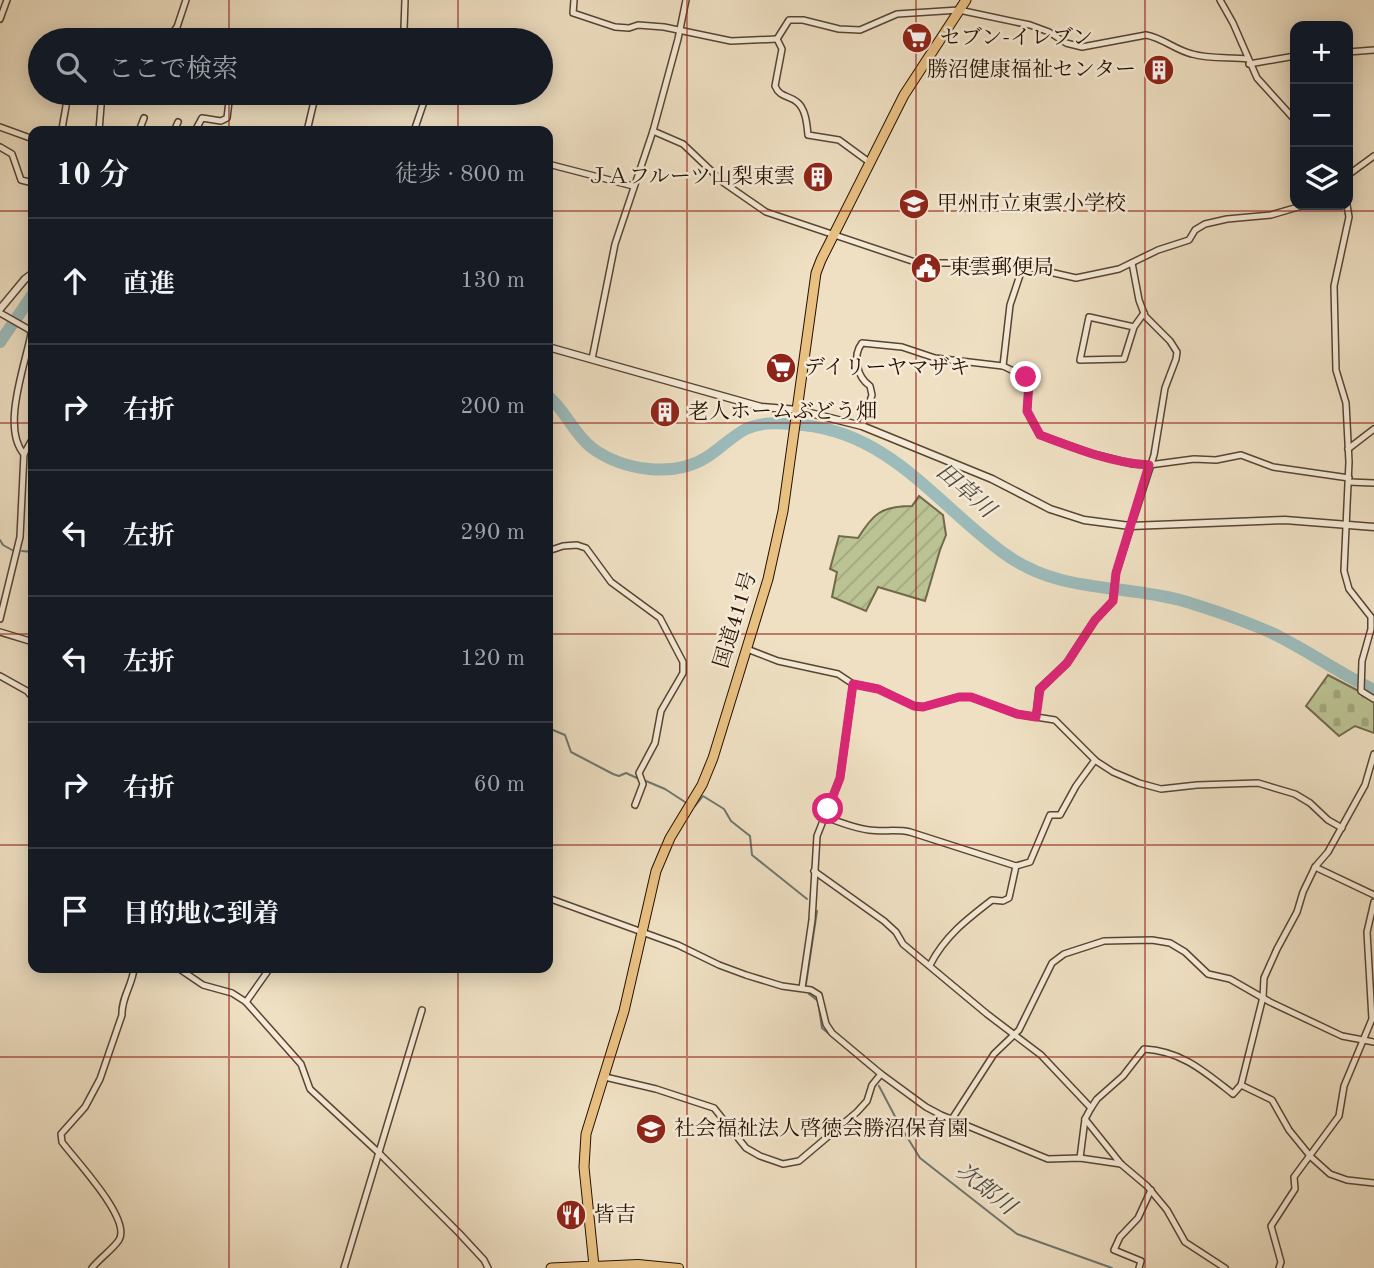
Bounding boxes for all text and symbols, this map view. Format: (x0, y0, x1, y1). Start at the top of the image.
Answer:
supermarket icon: セブン-イレブン (900, 21, 934, 55)
map controls (1290, 21, 1353, 210)
button: + (1290, 21, 1353, 84)
place label: セブン-イレブン (940, 26, 1093, 49)
search box (28, 28, 553, 105)
icon: search (52, 48, 90, 86)
building icon: 勝沼健康福祉センター (1142, 53, 1176, 87)
text: ここで検索 (108, 57, 238, 83)
place label: 勝沼健康福祉センター (927, 58, 1136, 81)
button: − (1290, 84, 1353, 147)
button: layers (1290, 147, 1353, 210)
building icon: ＪＡフルーツ山梨東雲 (801, 160, 835, 194)
text: 10 分 (56, 161, 129, 191)
text: 徒歩 · 800 m (395, 163, 525, 186)
place label: ＪＡフルーツ山梨東雲 (587, 165, 795, 188)
school or university icon: 甲州市立東雲小学校 (897, 187, 931, 221)
place label: 甲州市立東雲小学校 (937, 192, 1126, 215)
public building icon: 東雲郵便局 (909, 251, 943, 285)
place label: 東雲郵便局 (949, 256, 1054, 279)
icon: ahead (56, 262, 94, 300)
text: 130 m (460, 269, 525, 292)
text: 直進 (123, 272, 175, 298)
supermarket icon: デイリーヤマザキ (764, 351, 798, 385)
place label: デイリーヤマザキ (804, 356, 971, 379)
route end (1010, 361, 1041, 392)
icon: right (56, 388, 94, 426)
text: 200 m (460, 395, 525, 418)
building icon: 老人ホームぶどう畑 (648, 395, 682, 429)
text: 右折 (123, 398, 175, 424)
place label: 老人ホームぶどう畑 (688, 400, 877, 423)
water label: 田草川 (931, 458, 1002, 524)
icon: left (56, 514, 94, 552)
text: 290 m (460, 521, 525, 544)
text: 左折 (123, 524, 175, 550)
street label: 国道411号 (709, 569, 761, 671)
icon: left (56, 640, 94, 678)
text: 120 m (460, 647, 525, 670)
text: 左折 (123, 650, 175, 676)
icon: right (56, 766, 94, 804)
text: 60 m (474, 773, 525, 796)
text: 右折 (123, 776, 175, 802)
route start (812, 793, 843, 824)
icon: arrive (56, 892, 94, 930)
text: 目的地に到着 (123, 902, 279, 928)
school or university icon: 社会福祉法人啓徳会勝沼保育園 (634, 1112, 668, 1146)
place label: 社会福祉法人啓徳会勝沼保育園 (674, 1117, 968, 1140)
water label: 次郎川 (951, 1157, 1023, 1221)
restaurant icon: 皆吉 (554, 1198, 588, 1232)
place label: 皆吉 (594, 1203, 636, 1226)

